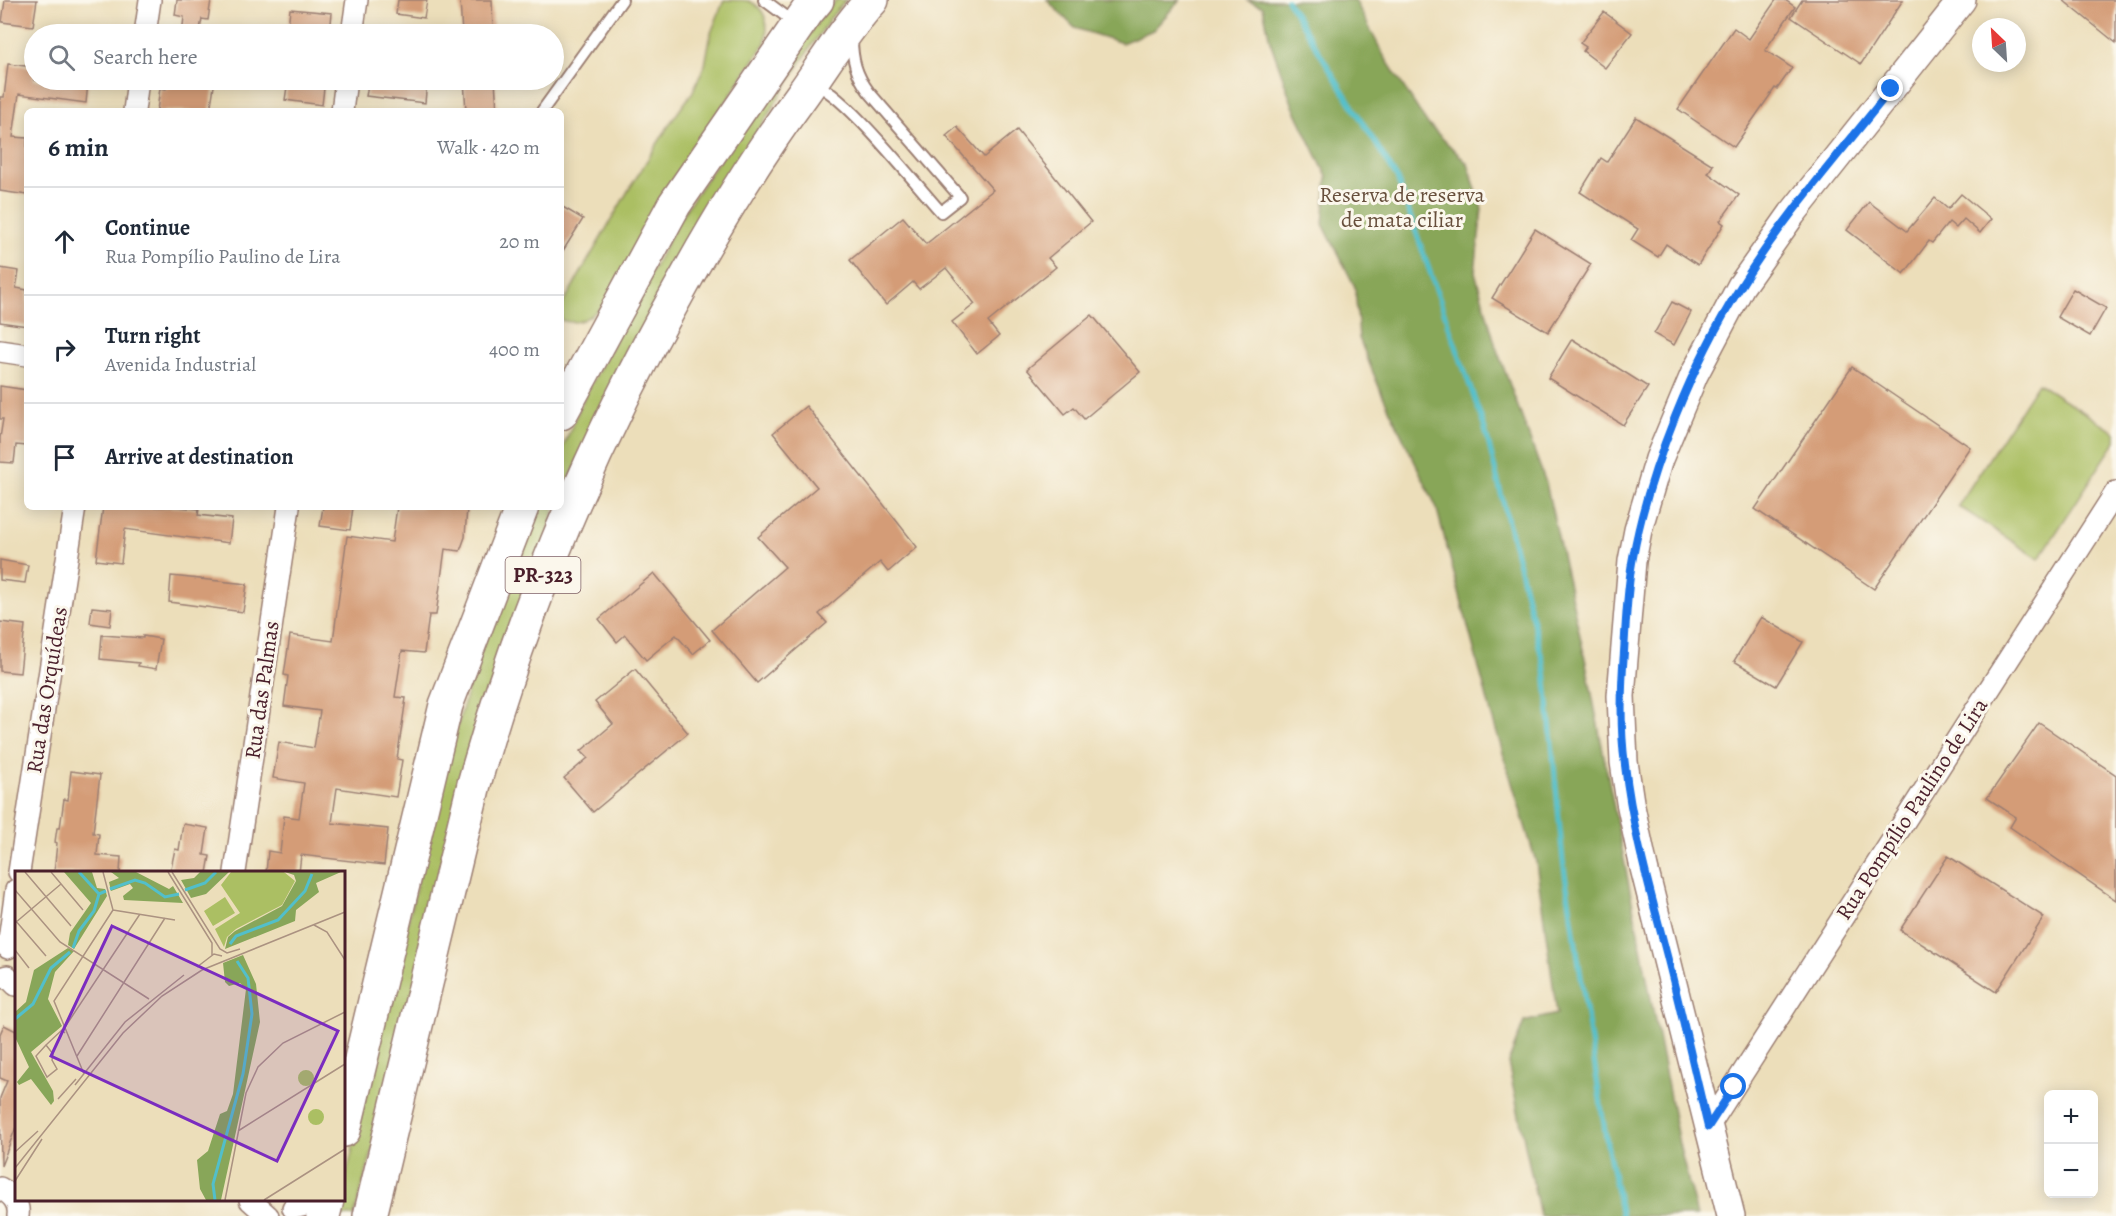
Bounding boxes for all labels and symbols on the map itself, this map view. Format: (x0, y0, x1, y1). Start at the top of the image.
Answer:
north arrow (1972, 18, 2026, 72)
route end (1877, 75, 1903, 101)
park label: Reserva de reserva de mata ciliar (1319, 180, 1485, 235)
road number: PR-323 (506, 557, 580, 593)
street label: Rua das Orquídeas (19, 605, 75, 775)
street label: Rua das Palmas (237, 619, 287, 761)
street label: Rua Pompílio Paulino de Lira (1829, 692, 1996, 926)
inset map (15, 871, 345, 1201)
route start (1720, 1073, 1746, 1099)

